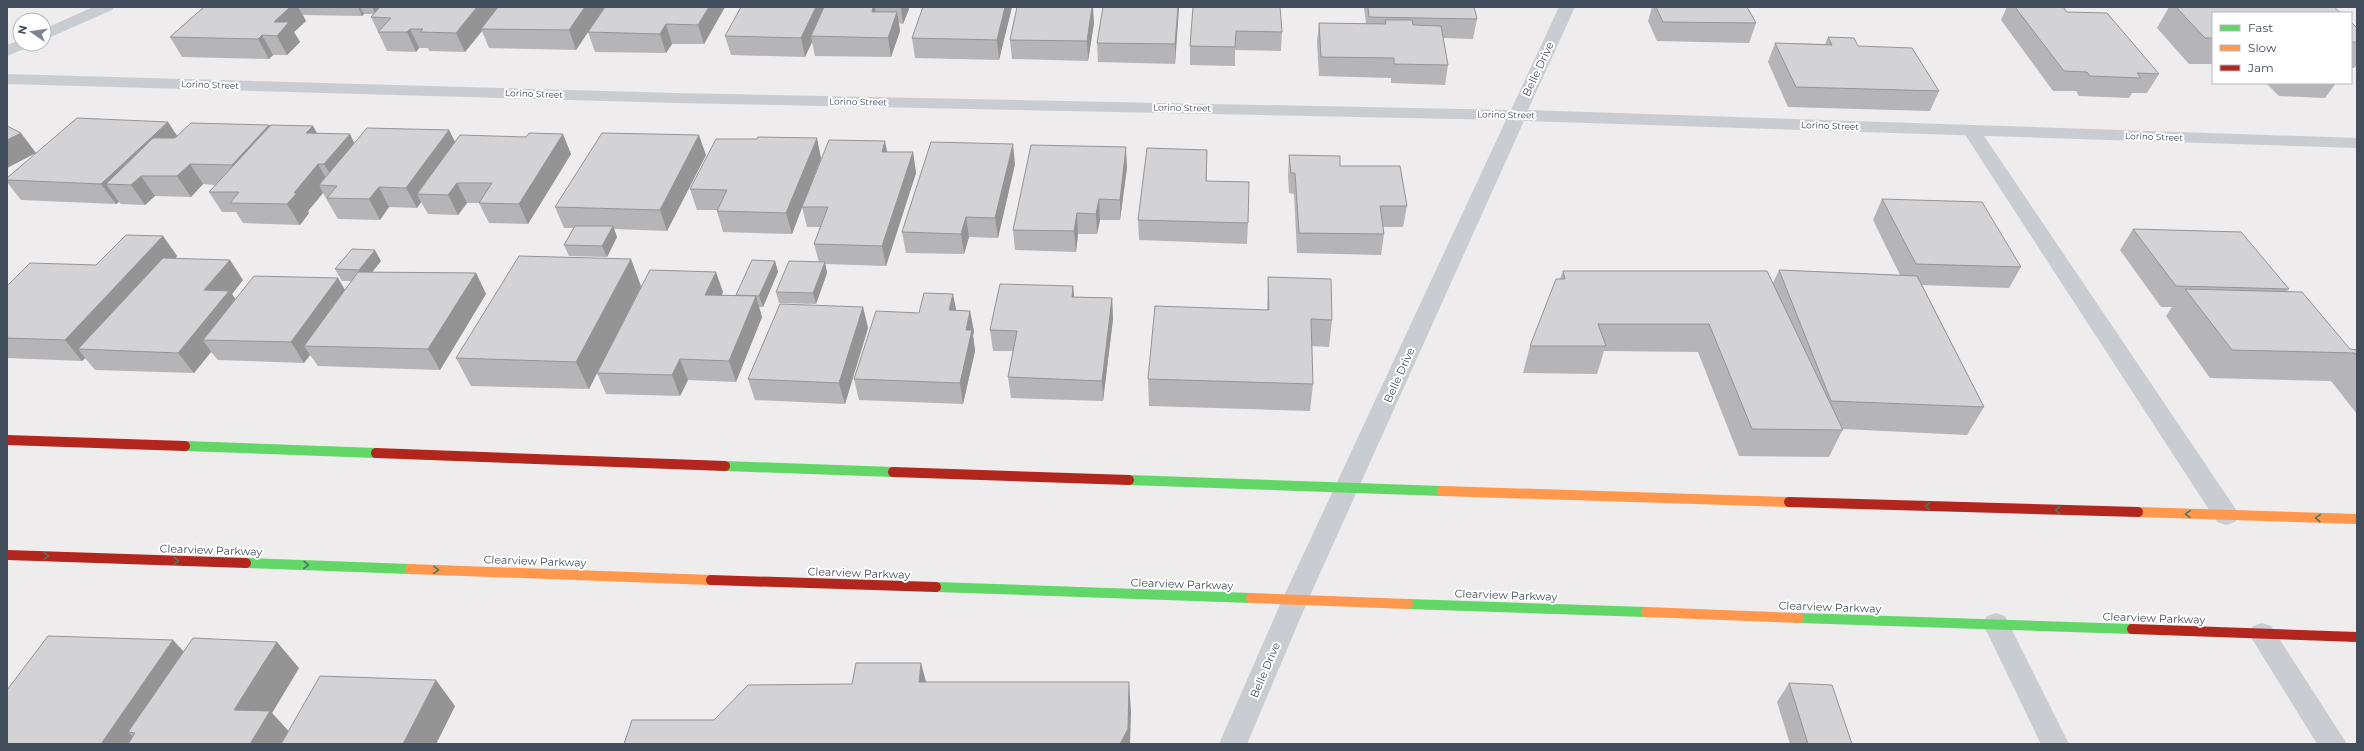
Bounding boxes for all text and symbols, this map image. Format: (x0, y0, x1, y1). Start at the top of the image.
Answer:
north arrow (12, 12, 52, 52)
legend (2212, 12, 2352, 84)
text: Fast (2248, 20, 2273, 35)
text: N (14, 24, 30, 36)
street label: Belle Drive (1519, 39, 1557, 99)
text: Slow (2248, 40, 2277, 55)
text: Jam (2247, 60, 2274, 75)
street label: Lorino Street (181, 78, 240, 91)
street label: Lorino Street (505, 87, 564, 100)
street label: Lorino Street (829, 95, 888, 108)
street label: Lorino Street (1153, 101, 1212, 114)
street label: Lorino Street (1477, 108, 1536, 121)
street label: Lorino Street (1801, 119, 1860, 132)
street label: Lorino Street (2125, 130, 2184, 143)
street label: Belle Drive (1381, 345, 1418, 405)
one-way arrow (1925, 501, 1931, 510)
one-way arrow (2055, 506, 2061, 514)
one-way arrow (2185, 510, 2191, 518)
one-way arrow (2315, 514, 2321, 522)
street label: Clearview Parkway (159, 541, 263, 559)
one-way arrow (43, 552, 49, 561)
street label: Clearview Parkway (483, 552, 587, 570)
one-way arrow (173, 557, 179, 565)
one-way arrow (303, 561, 309, 570)
street label: Clearview Parkway (807, 564, 911, 582)
one-way arrow (433, 566, 439, 574)
street label: Clearview Parkway (1130, 575, 1234, 593)
street label: Clearview Parkway (1454, 586, 1558, 604)
street label: Clearview Parkway (1778, 598, 1882, 616)
street label: Clearview Parkway (2102, 609, 2206, 627)
street label: Belle Drive (1247, 640, 1283, 700)

